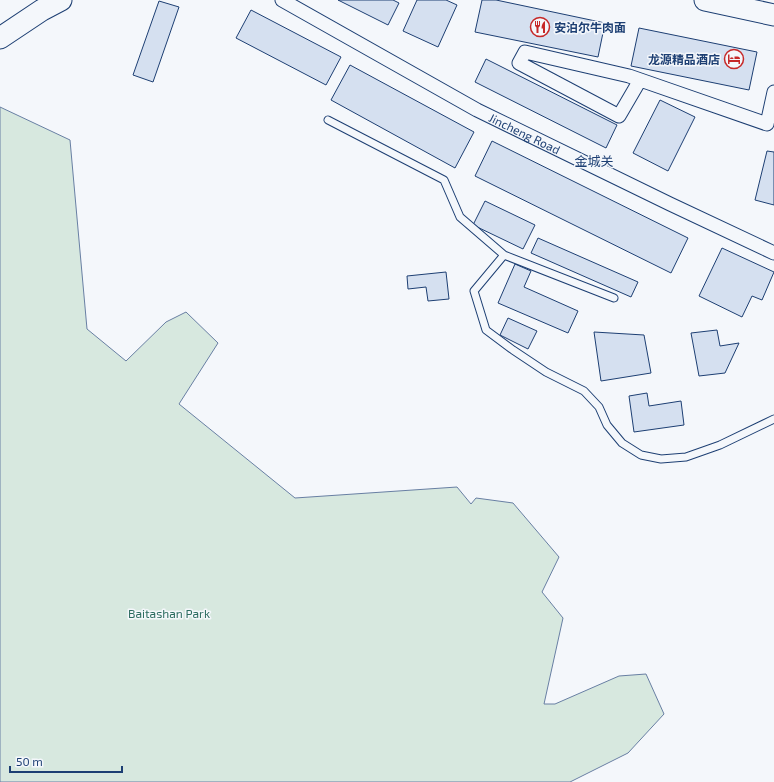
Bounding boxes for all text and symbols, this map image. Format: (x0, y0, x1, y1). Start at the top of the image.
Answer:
restaurant icon: 安泊尔牛肉面 (529, 16, 551, 38)
place label: 安泊尔牛肉面 (554, 20, 626, 34)
hotel icon: 龙源精品酒店 (723, 48, 745, 70)
place label: 龙源精品酒店 (648, 52, 720, 66)
street label: Jincheng Road (487, 110, 563, 157)
district label: 金城关 (574, 153, 614, 169)
park label: Baitashan Park (128, 606, 210, 620)
scale bar (10, 748, 122, 774)
text: 50 m (16, 754, 43, 768)

